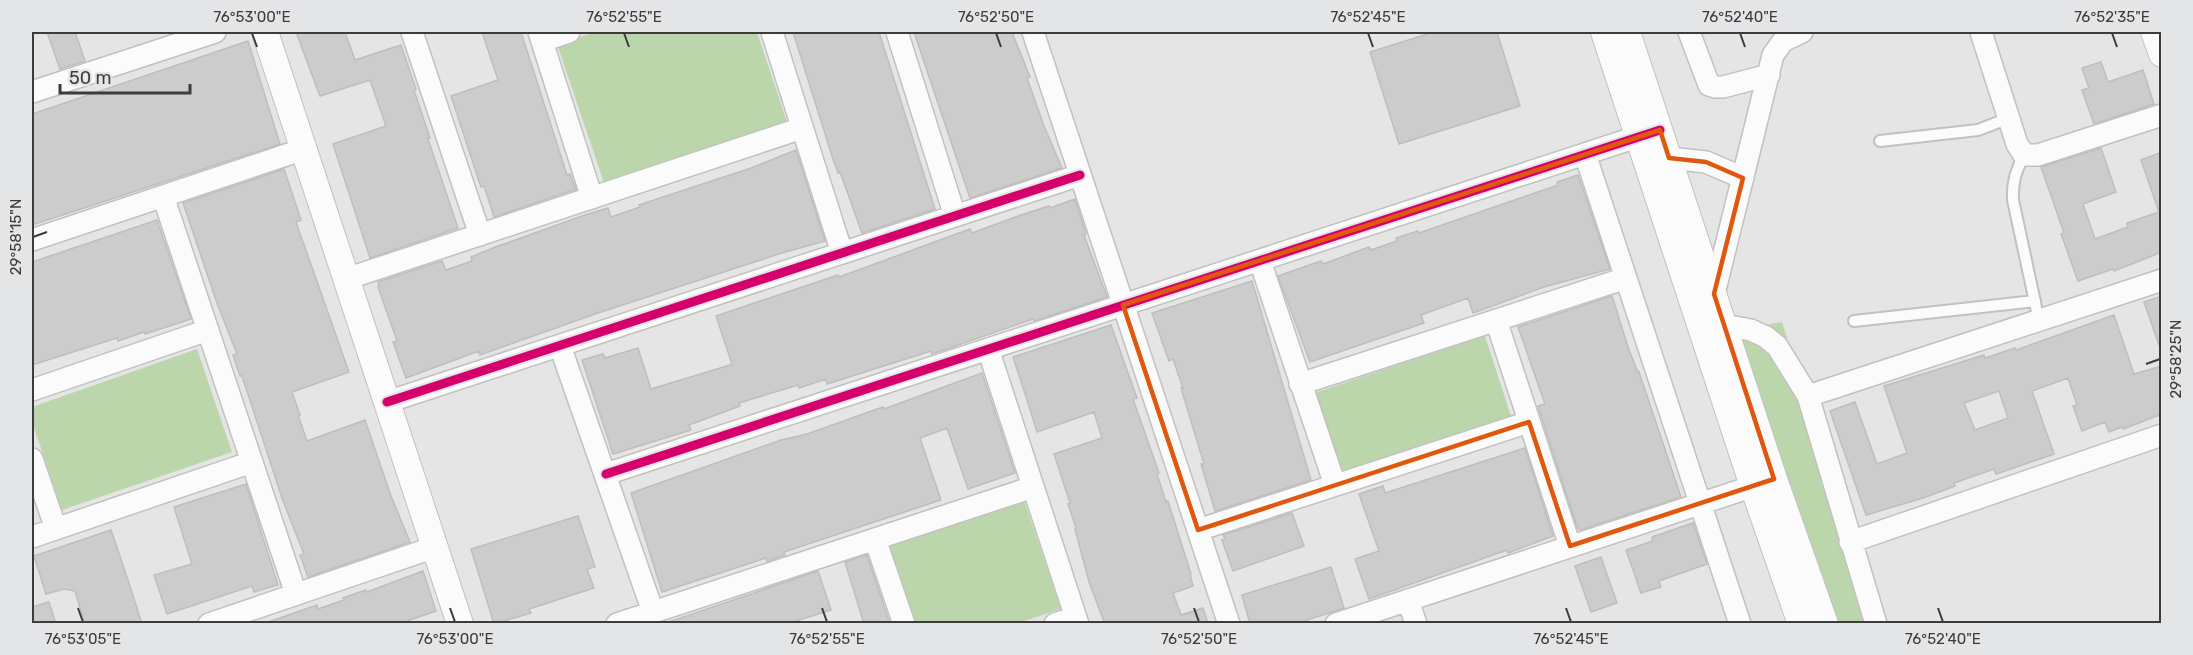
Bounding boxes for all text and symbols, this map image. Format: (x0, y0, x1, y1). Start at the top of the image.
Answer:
text: 76°53'00"E (213, 8, 291, 26)
text: 76°52'55"E (586, 8, 662, 26)
text: 76°52'50"E (958, 8, 1034, 26)
text: 76°52'45"E (1330, 8, 1406, 26)
text: 76°52'40"E (1702, 8, 1778, 26)
text: 76°52'35"E (2074, 8, 2150, 26)
scale bar (60, 57, 190, 95)
text: 50 m (69, 67, 112, 89)
text: 29°58'15"N (7, 199, 25, 275)
text: 29°58'25"N (2167, 320, 2185, 399)
text: 76°53'05"E (45, 630, 121, 648)
text: 76°53'00"E (416, 630, 494, 648)
text: 76°52'55"E (789, 630, 865, 648)
text: 76°52'50"E (1161, 630, 1237, 648)
text: 76°52'45"E (1533, 630, 1609, 648)
text: 76°52'40"E (1905, 630, 1981, 648)

